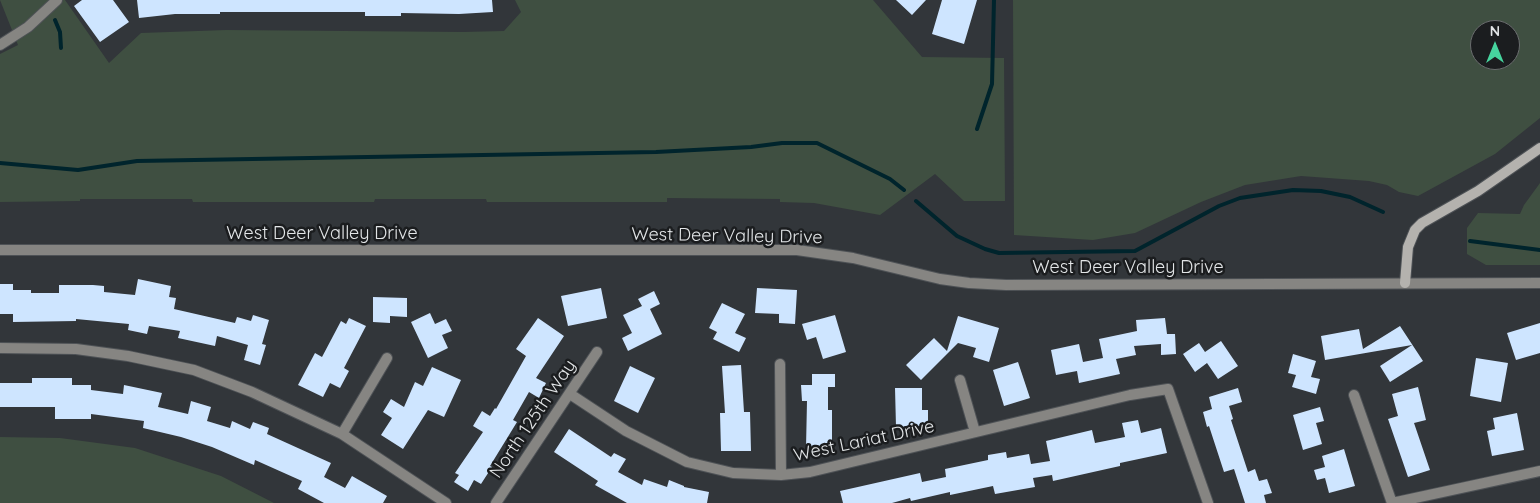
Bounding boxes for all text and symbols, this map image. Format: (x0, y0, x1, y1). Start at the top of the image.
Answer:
north arrow (1470, 20, 1520, 70)
text: N (1490, 22, 1500, 40)
street label: West Deer Valley Drive (226, 223, 418, 245)
street label: West Deer Valley Drive (631, 224, 823, 248)
street label: West Deer Valley Drive (1032, 257, 1224, 279)
street label: North 125th Way (485, 356, 581, 482)
street label: West Lariat Drive (792, 416, 936, 466)

